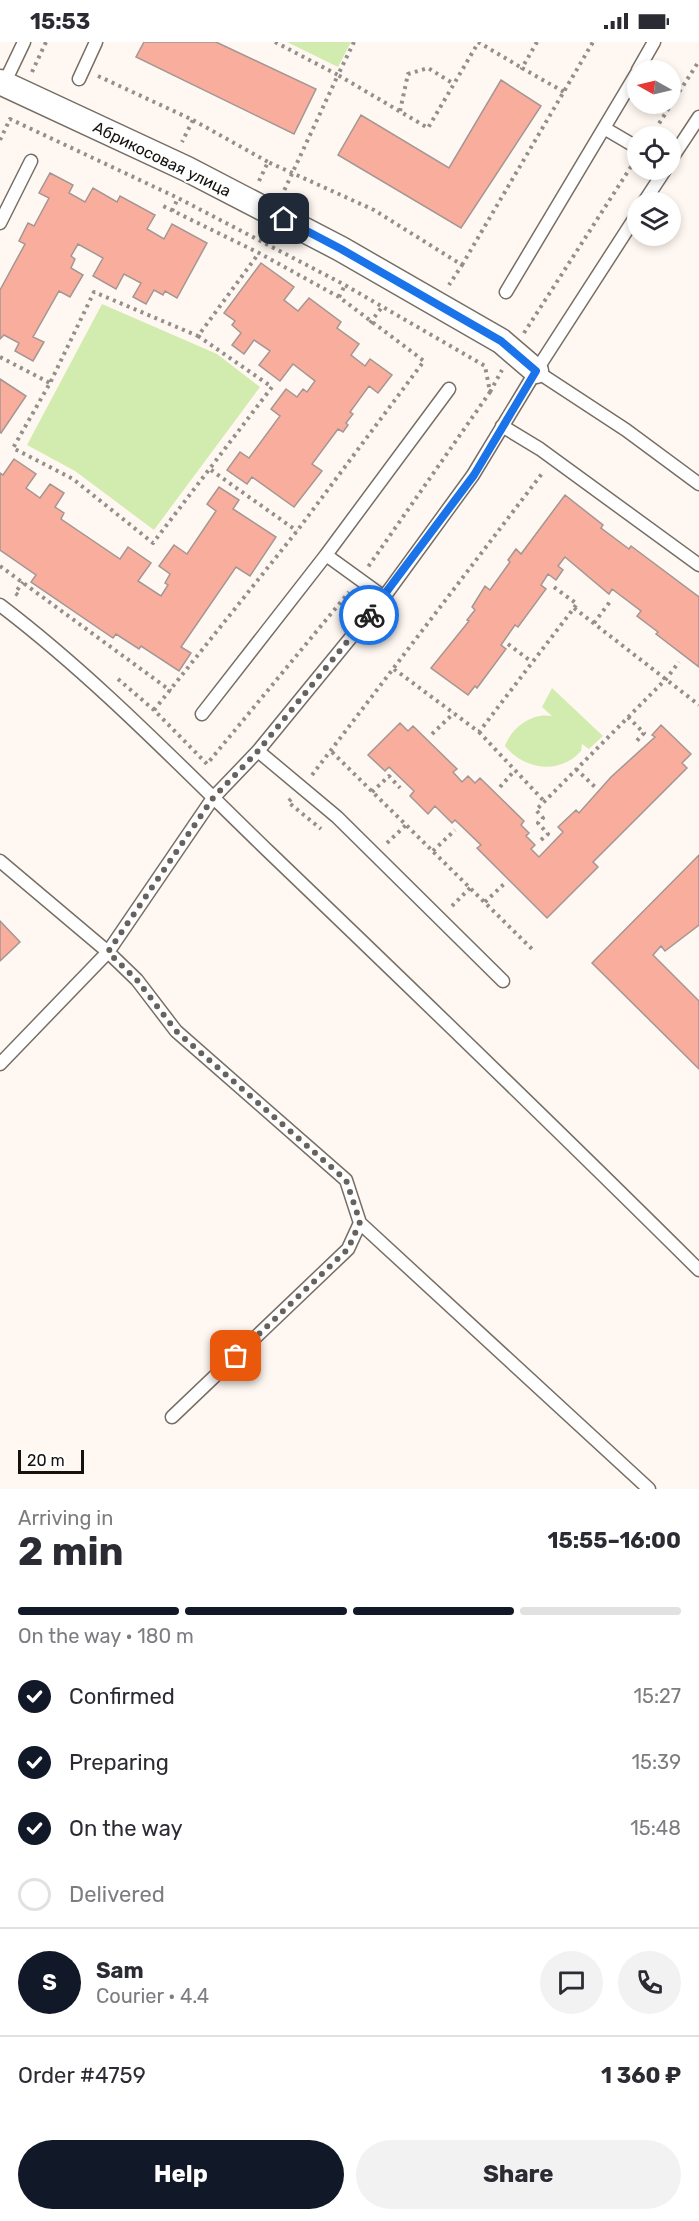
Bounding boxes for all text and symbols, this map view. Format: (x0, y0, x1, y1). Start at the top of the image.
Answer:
text: 15:53 (30, 8, 90, 35)
north arrow (627, 60, 681, 114)
map controls (627, 60, 681, 246)
street label: Абрикосовая улица (90, 117, 234, 201)
button: locate (627, 126, 681, 180)
button: layers (627, 192, 681, 246)
pin (258, 193, 309, 244)
icon: home (267, 202, 300, 235)
courier (339, 585, 399, 645)
icon: bike (353, 599, 386, 632)
pin (210, 1330, 261, 1381)
icon: bag (219, 1339, 252, 1372)
scale bar (18, 1447, 84, 1474)
text: 20 m (27, 1451, 65, 1470)
text: Arriving in (18, 1506, 113, 1530)
text: 15:55–16:00 (548, 1527, 681, 1554)
text: 2 min (18, 1529, 124, 1575)
text: On the way · 180 m (18, 1624, 194, 1648)
icon: check (18, 1680, 51, 1713)
text: Confirmed (69, 1683, 175, 1710)
text: 15:27 (633, 1684, 681, 1708)
icon: check (18, 1746, 51, 1779)
text: Preparing (69, 1749, 169, 1776)
text: 15:39 (632, 1750, 681, 1774)
icon: check (18, 1812, 51, 1845)
text: On the way (69, 1815, 183, 1842)
text: 15:48 (630, 1816, 681, 1840)
text: Delivered (69, 1881, 165, 1908)
button: chat (540, 1951, 603, 2014)
button: phone (618, 1951, 681, 2014)
text: Sam (96, 1957, 144, 1984)
text: S (42, 1969, 57, 1996)
text: Courier · 4.4 (96, 1984, 209, 2008)
text: Order #4759 (18, 2062, 146, 2089)
text: 1 360 ₽ (601, 2062, 681, 2089)
button: Help (18, 2140, 344, 2209)
button: Share (356, 2140, 681, 2209)

